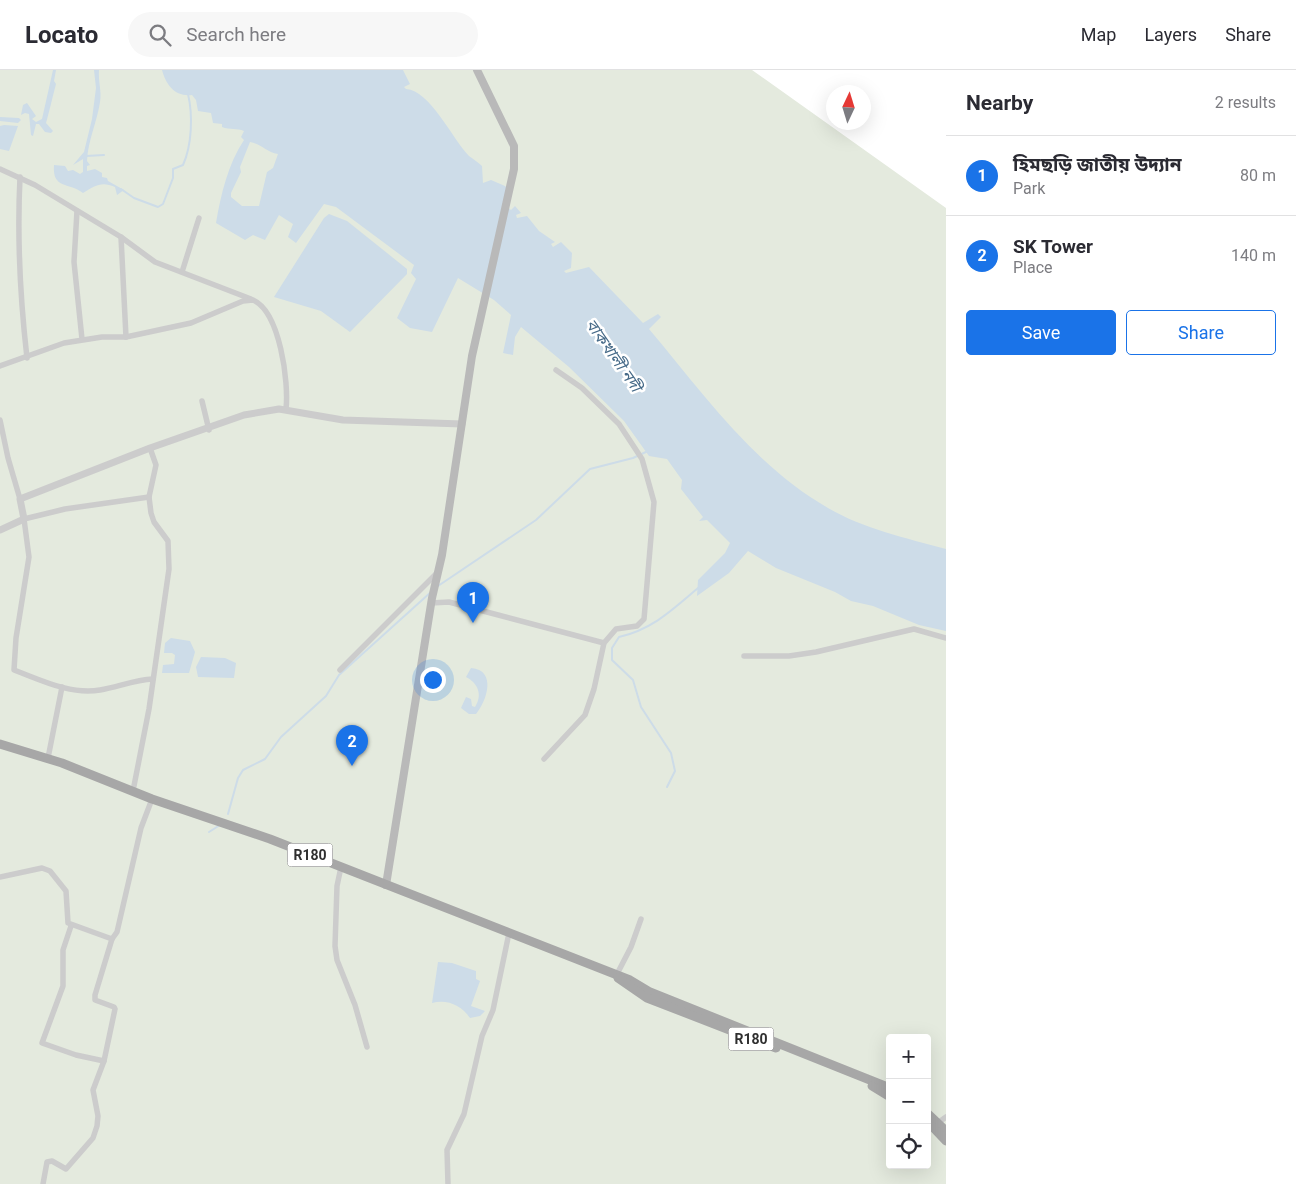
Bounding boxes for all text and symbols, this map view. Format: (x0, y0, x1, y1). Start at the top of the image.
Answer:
search box (128, 12, 478, 57)
text: Locato (25, 21, 98, 49)
icon: search (146, 21, 174, 49)
text: Search here (186, 23, 286, 46)
text: Map (1081, 24, 1116, 45)
text: Layers (1144, 24, 1197, 45)
text: Share (1225, 24, 1271, 45)
north arrow (826, 85, 871, 130)
text: Nearby (966, 91, 1033, 115)
text: 2 results (1215, 93, 1276, 112)
text: হিমছড়ি জাতীয় উদ্যান (1013, 153, 1181, 176)
text: 1 (977, 166, 987, 185)
text: 80 m (1240, 166, 1276, 185)
text: Park (1013, 179, 1045, 198)
text: SK Tower (1013, 235, 1093, 258)
text: 2 (977, 246, 987, 265)
text: 140 m (1231, 246, 1276, 265)
text: Place (1013, 258, 1053, 277)
button: Save (966, 310, 1116, 355)
button: Share (1126, 310, 1276, 355)
water label: বাকখালী নদী (582, 315, 647, 397)
pin: 1 (457, 582, 489, 623)
your location (420, 667, 446, 693)
pin: 2 (336, 725, 368, 766)
road number: R180 (288, 844, 332, 866)
road number: R180 (728, 1028, 774, 1051)
map controls (886, 1034, 931, 1169)
button: + (886, 1034, 931, 1079)
button: − (886, 1079, 931, 1124)
button: locate (886, 1124, 931, 1169)

